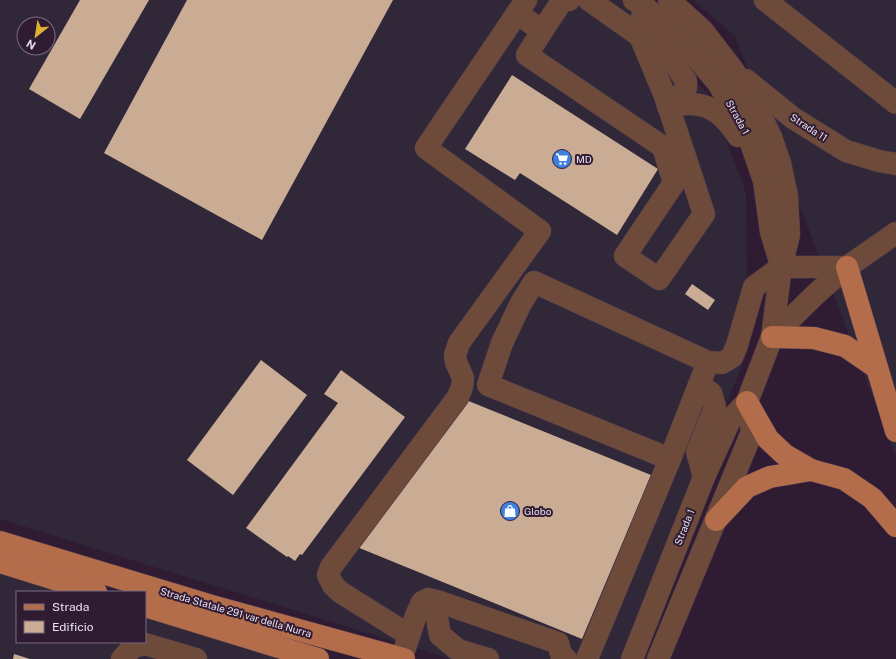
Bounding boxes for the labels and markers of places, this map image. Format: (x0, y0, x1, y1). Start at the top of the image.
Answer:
supermarket icon: MD (551, 148, 573, 170)
place label: MD (576, 153, 592, 165)
shop icon: Globo (499, 500, 521, 522)
place label: Globo (524, 505, 552, 517)

